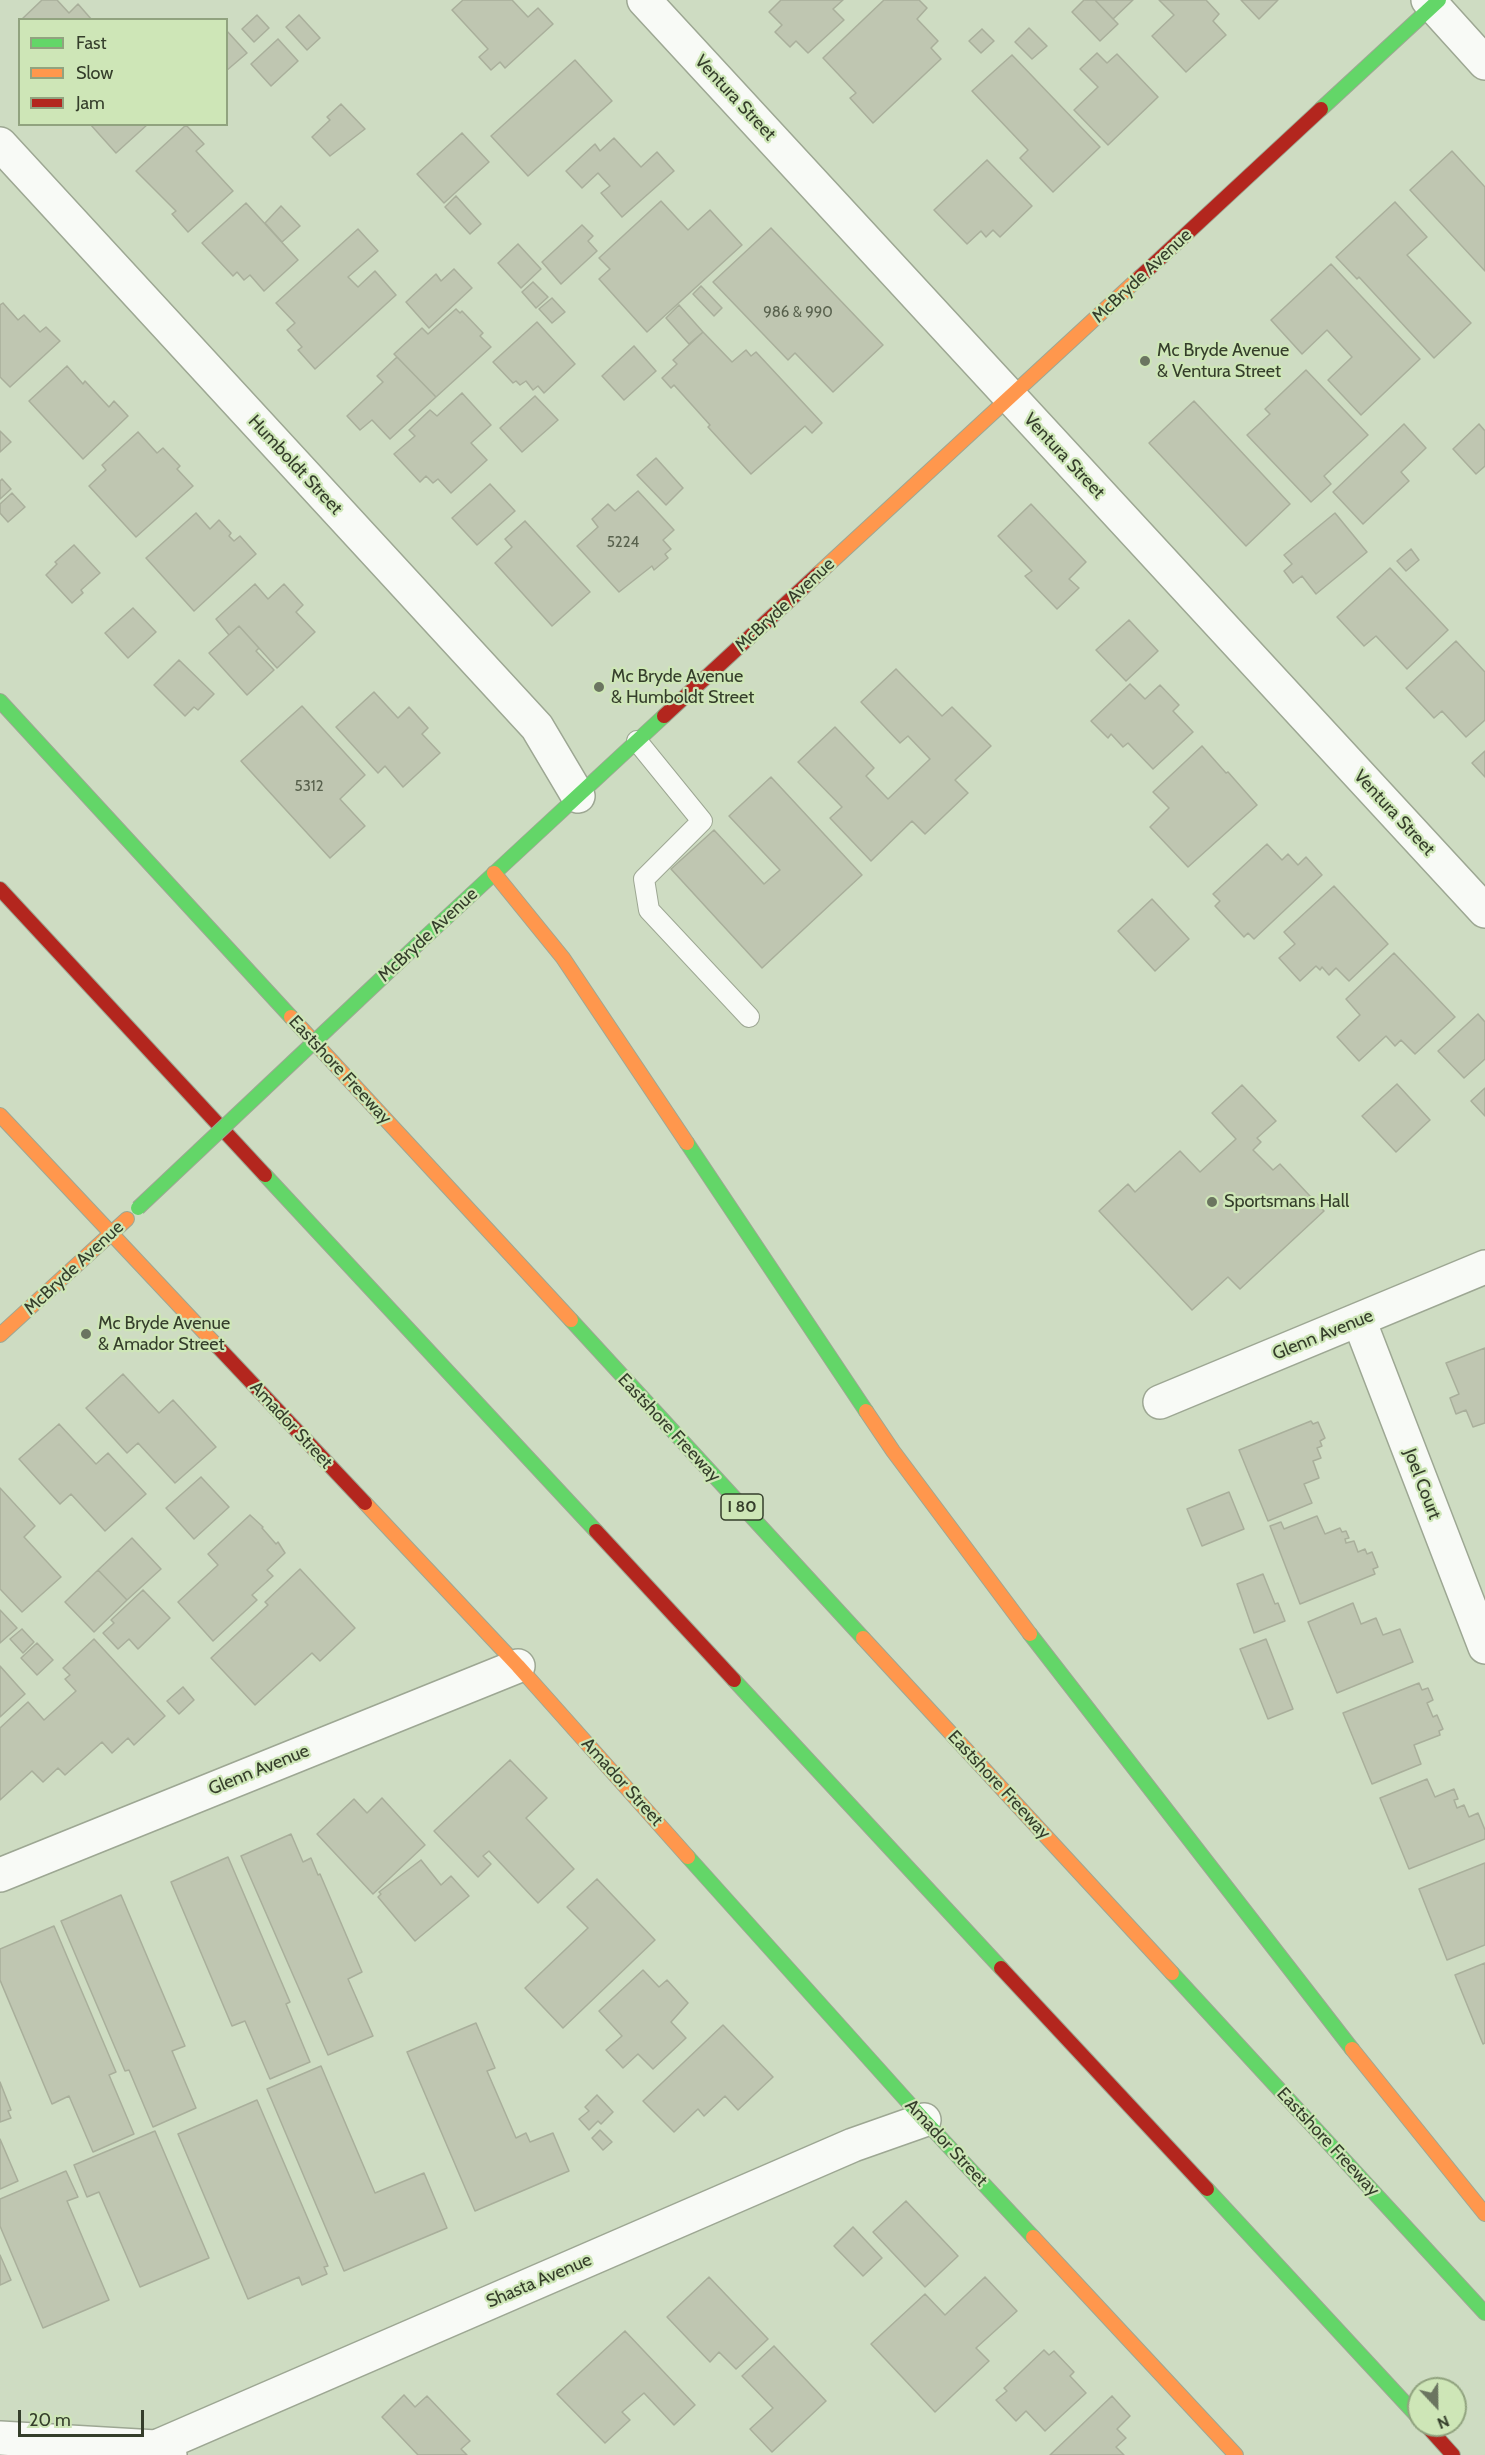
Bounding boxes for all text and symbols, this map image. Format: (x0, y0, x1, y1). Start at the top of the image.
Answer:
legend (18, 18, 228, 126)
text: Fast (76, 32, 107, 54)
street label: Ventura Street (690, 51, 780, 145)
text: Slow (76, 62, 113, 84)
text: Jam (76, 92, 105, 114)
street label: McBryde Avenue (1088, 224, 1196, 328)
house number: 986 & 990 (763, 304, 833, 322)
place label: Mc Bryde Avenue & Ventura Street (1157, 340, 1289, 382)
marker: Mc Bryde Avenue & Ventura Street (1138, 354, 1152, 368)
street label: Ventura Street (1019, 409, 1109, 503)
street label: Humboldt Street (243, 411, 347, 519)
house number: 5224 (607, 534, 639, 552)
street label: McBryde Avenue (731, 553, 839, 657)
place label: Mc Bryde Avenue & Humboldt Street (611, 666, 754, 708)
marker: Mc Bryde Avenue & Humboldt Street (592, 680, 606, 694)
street label: Ventura Street (1349, 766, 1439, 860)
house number: 5312 (295, 778, 323, 796)
street label: McBryde Avenue (374, 883, 482, 987)
street label: Eastshore Freeway (284, 1011, 396, 1129)
place label: Sportsmans Hall (1224, 1191, 1349, 1213)
marker: Sportsmans Hall (1205, 1195, 1219, 1209)
street label: McBryde Avenue (20, 1216, 128, 1320)
street label: Glenn Avenue (1270, 1305, 1376, 1365)
place label: Mc Bryde Avenue & Amador Street (98, 1313, 230, 1356)
marker: Mc Bryde Avenue & Amador Street (79, 1327, 93, 1341)
street label: Eastshore Freeway (613, 1369, 725, 1487)
street label: Amador Street (245, 1377, 337, 1473)
street label: Joel Court (1399, 1446, 1445, 1522)
road number: I 80 (721, 1494, 763, 1520)
street label: Eastshore Freeway (943, 1726, 1055, 1844)
street label: Amador Street (577, 1733, 667, 1831)
street label: Glenn Avenue (206, 1740, 312, 1800)
street label: Eastshore Freeway (1272, 2083, 1384, 2201)
street label: Amador Street (900, 2095, 992, 2191)
street label: Shasta Avenue (483, 2249, 595, 2313)
north arrow (1407, 2377, 1467, 2437)
scale bar (21, 2398, 147, 2436)
text: 20 m (29, 2409, 71, 2431)
text: N (1434, 2411, 1452, 2433)

